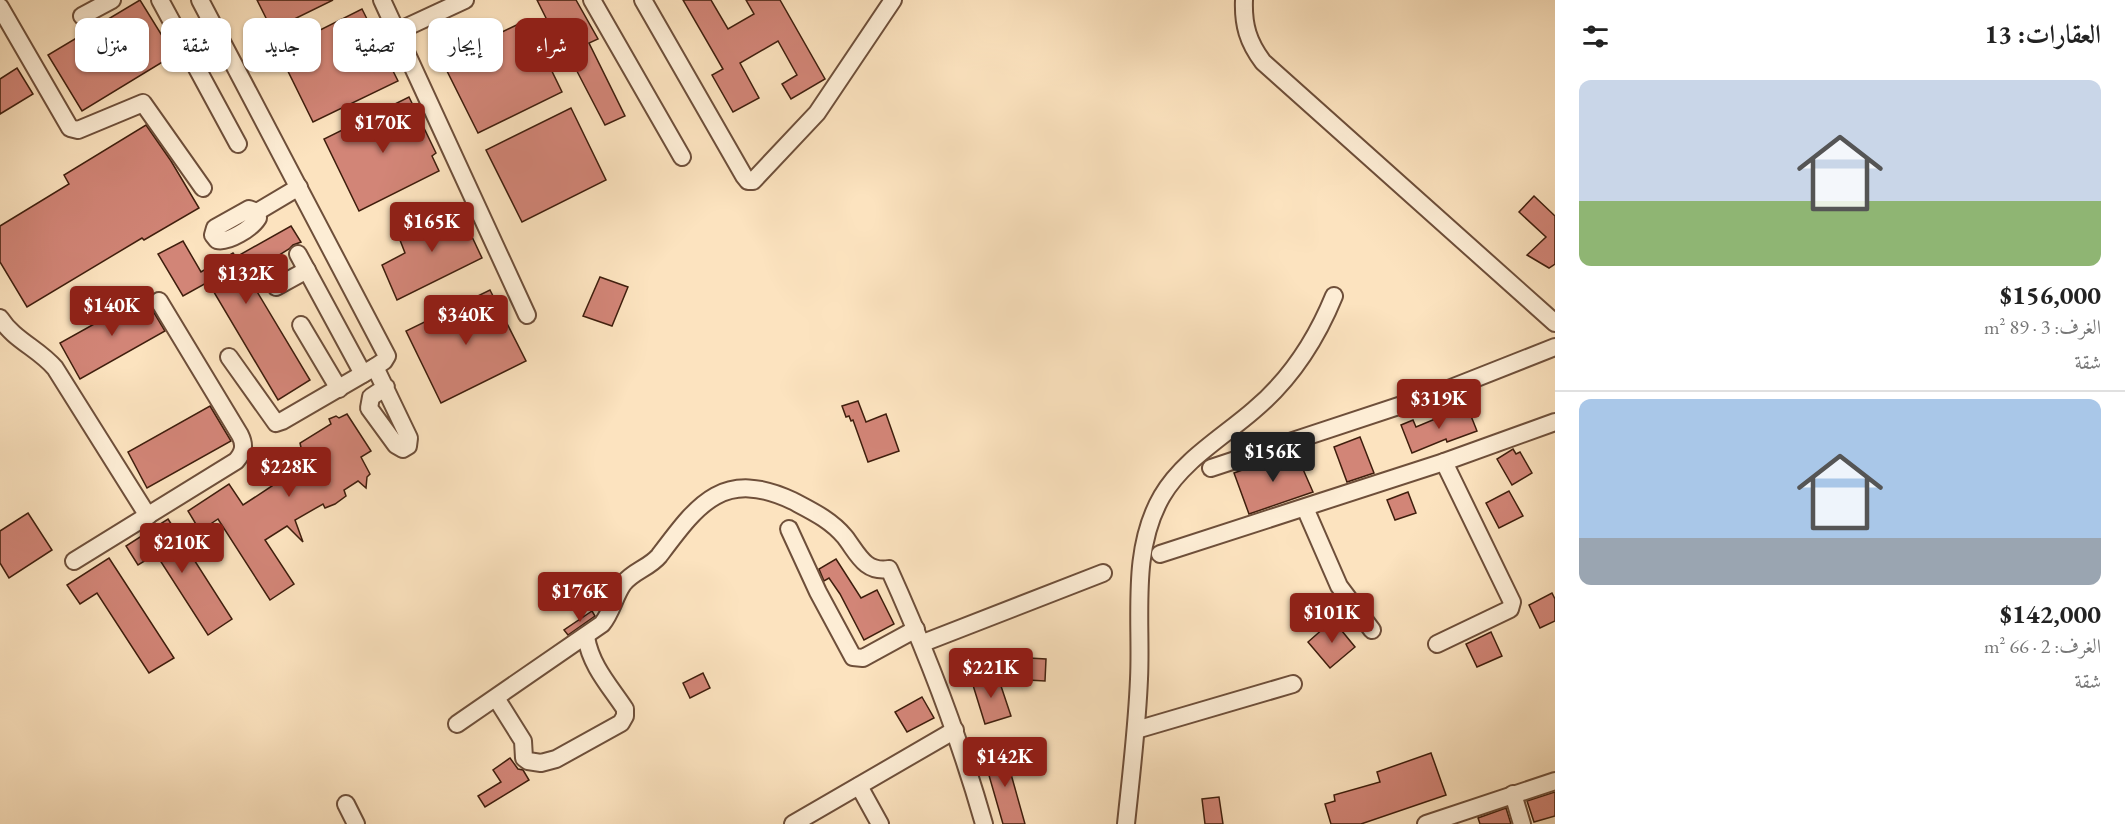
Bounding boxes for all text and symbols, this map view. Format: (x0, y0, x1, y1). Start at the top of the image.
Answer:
text: العقارات: 13 (1984, 17, 2101, 51)
chip: منزل (75, 18, 149, 72)
chip: شقة (161, 18, 231, 72)
chip: جديد (243, 18, 321, 72)
chip: تصفية (333, 18, 416, 72)
chip: إيجار (428, 18, 503, 72)
chip: شراء (515, 18, 588, 72)
icon: filters (1579, 20, 1612, 53)
pin: $170K (341, 103, 425, 154)
text: $170K (355, 109, 411, 135)
icon: home (1786, 119, 1894, 227)
pin: $165K (390, 202, 474, 253)
text: $165K (404, 208, 460, 234)
pin: $132K (204, 254, 288, 305)
text: $132K (218, 260, 274, 286)
text: $156,000 (2000, 278, 2101, 312)
pin: $140K (70, 286, 154, 337)
text: $140K (84, 292, 140, 318)
pin: $340K (424, 295, 508, 346)
text: $340K (438, 301, 494, 327)
text: الغرف: 3 · 89 m² (1984, 314, 2101, 340)
text: شقة (2075, 349, 2101, 375)
pin: $319K (1397, 379, 1481, 430)
text: $319K (1411, 385, 1467, 411)
pin: $156K (1231, 432, 1315, 483)
text: $156K (1245, 438, 1301, 464)
icon: home (1786, 438, 1894, 546)
pin: $228K (247, 447, 331, 498)
text: $228K (261, 453, 317, 479)
pin: $210K (140, 523, 224, 574)
text: $210K (154, 529, 210, 555)
pin: $176K (538, 572, 622, 623)
text: $176K (552, 578, 608, 604)
pin: $101K (1290, 593, 1374, 644)
text: $142,000 (2000, 597, 2101, 631)
text: $101K (1304, 599, 1360, 625)
text: الغرف: 2 · 66 m² (1984, 633, 2101, 659)
pin: $221K (949, 648, 1033, 699)
text: $221K (963, 654, 1019, 680)
text: شقة (2075, 668, 2101, 694)
pin: $142K (963, 737, 1047, 788)
text: $142K (977, 743, 1033, 769)

